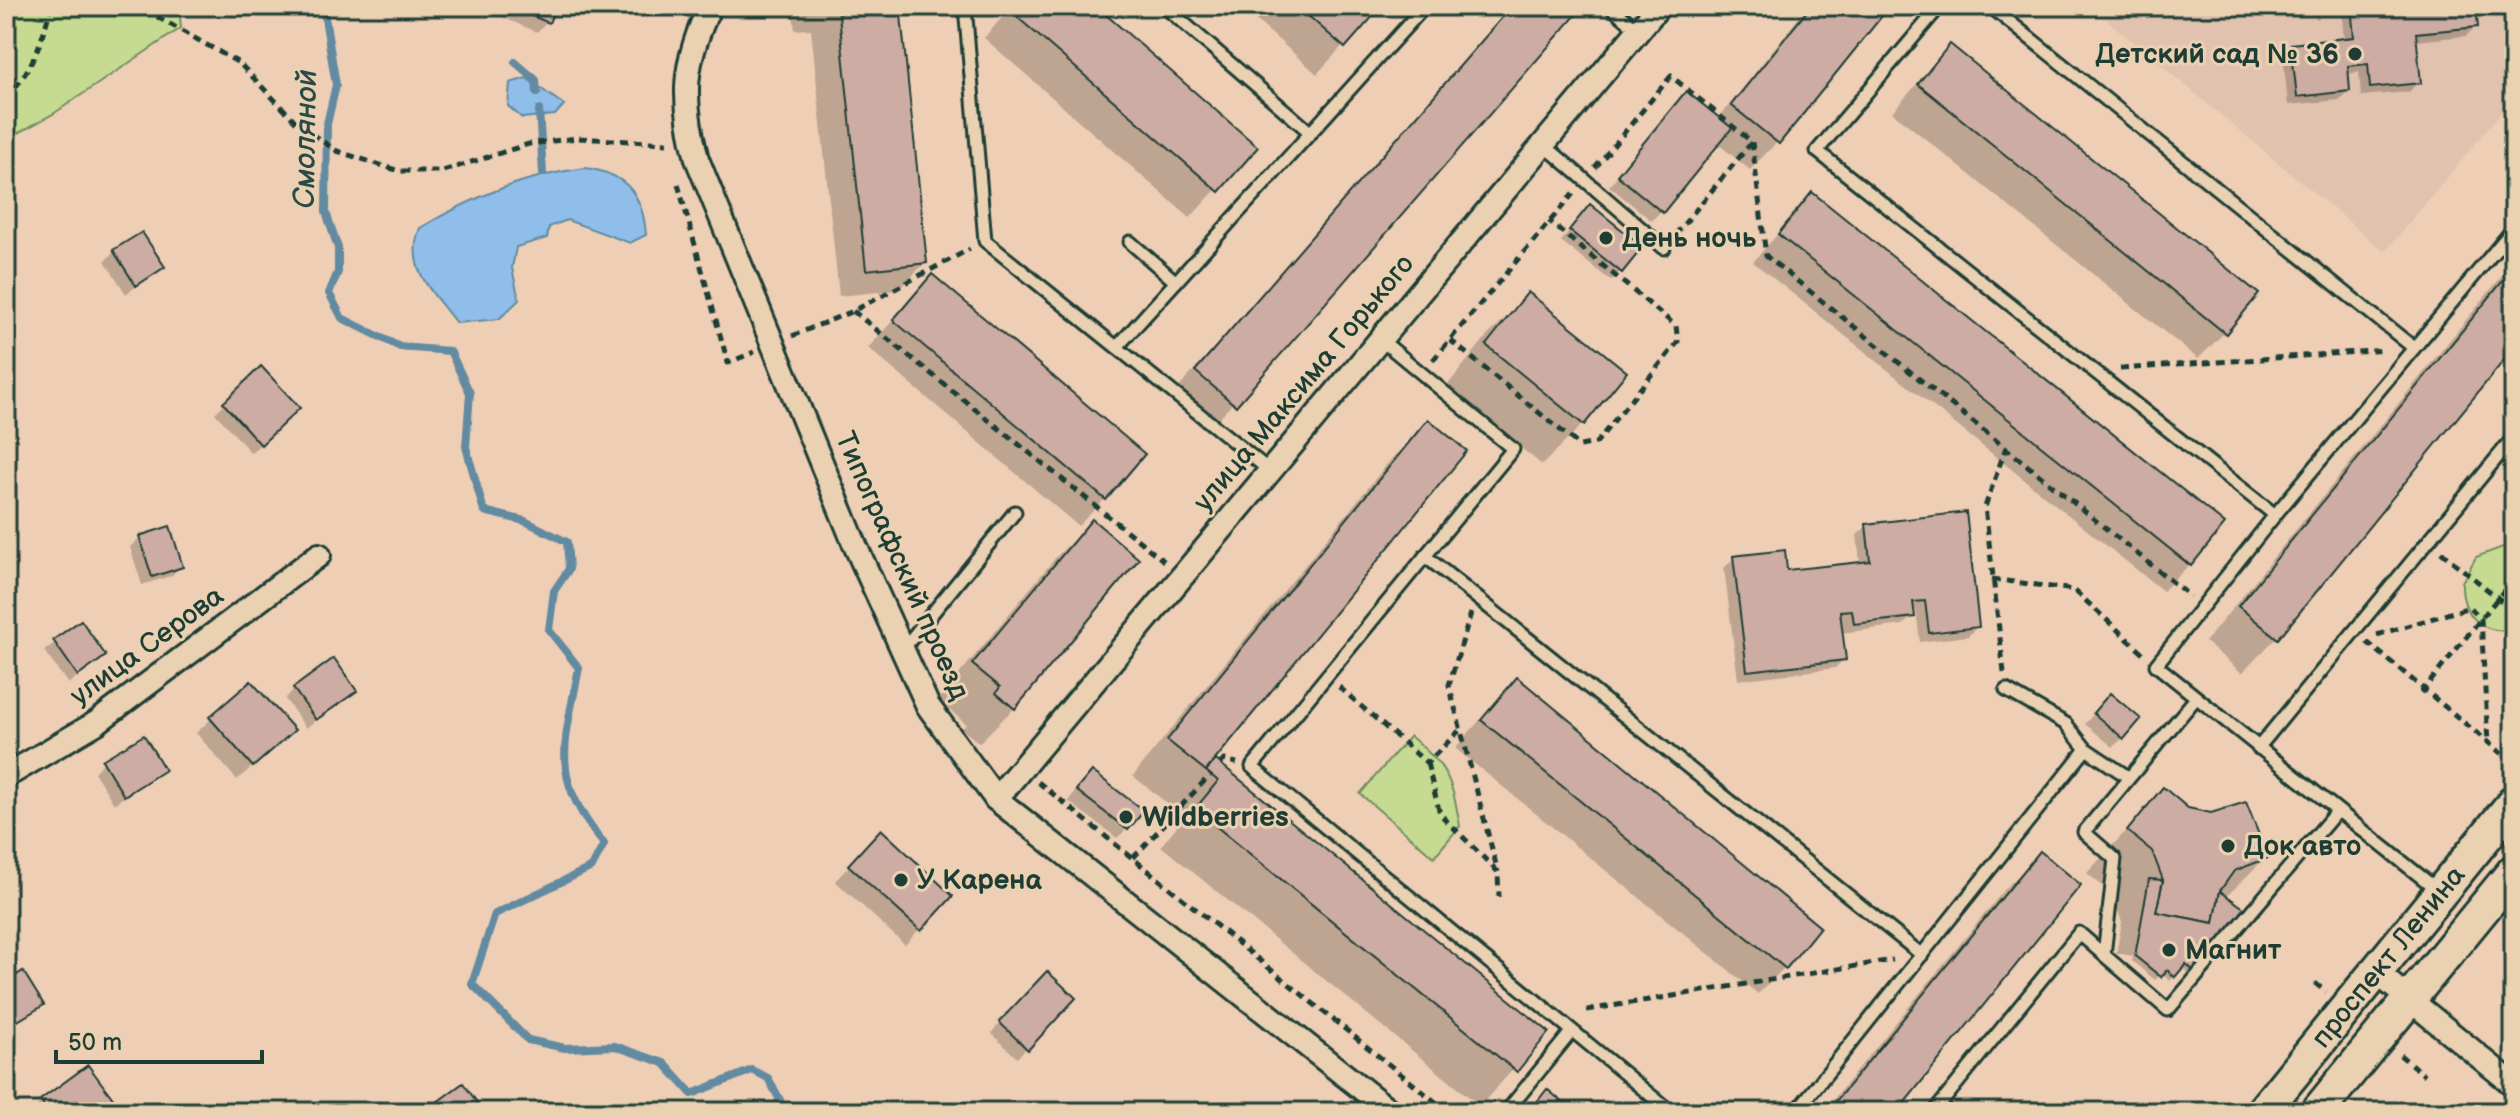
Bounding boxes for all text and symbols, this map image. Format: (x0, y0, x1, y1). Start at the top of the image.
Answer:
place label: Детский сад № 36 (2095, 38, 2339, 71)
marker: Детский сад № 36 (2346, 45, 2364, 63)
water label: Смоляной (287, 69, 325, 209)
place label: День ночь (1622, 222, 1757, 255)
marker: День ночь (1597, 229, 1615, 247)
street label: улица Максима Горького (1187, 248, 1421, 518)
street label: Типографский проезд (828, 427, 976, 705)
street label: улица Серова (64, 579, 230, 713)
place label: Wildberries (1142, 801, 1289, 834)
marker: Wildberries (1117, 808, 1135, 826)
place label: Док авто (2244, 830, 2361, 863)
marker: Док авто (2219, 837, 2237, 855)
street label: проспект Ленина (2304, 859, 2472, 1055)
place label: У Карена (917, 864, 1042, 897)
marker: У Карена (892, 871, 910, 889)
place label: Магнит (2185, 934, 2282, 967)
marker: Магнит (2160, 941, 2178, 959)
scale bar (56, 1014, 262, 1064)
text: 50 m (68, 1028, 122, 1057)

